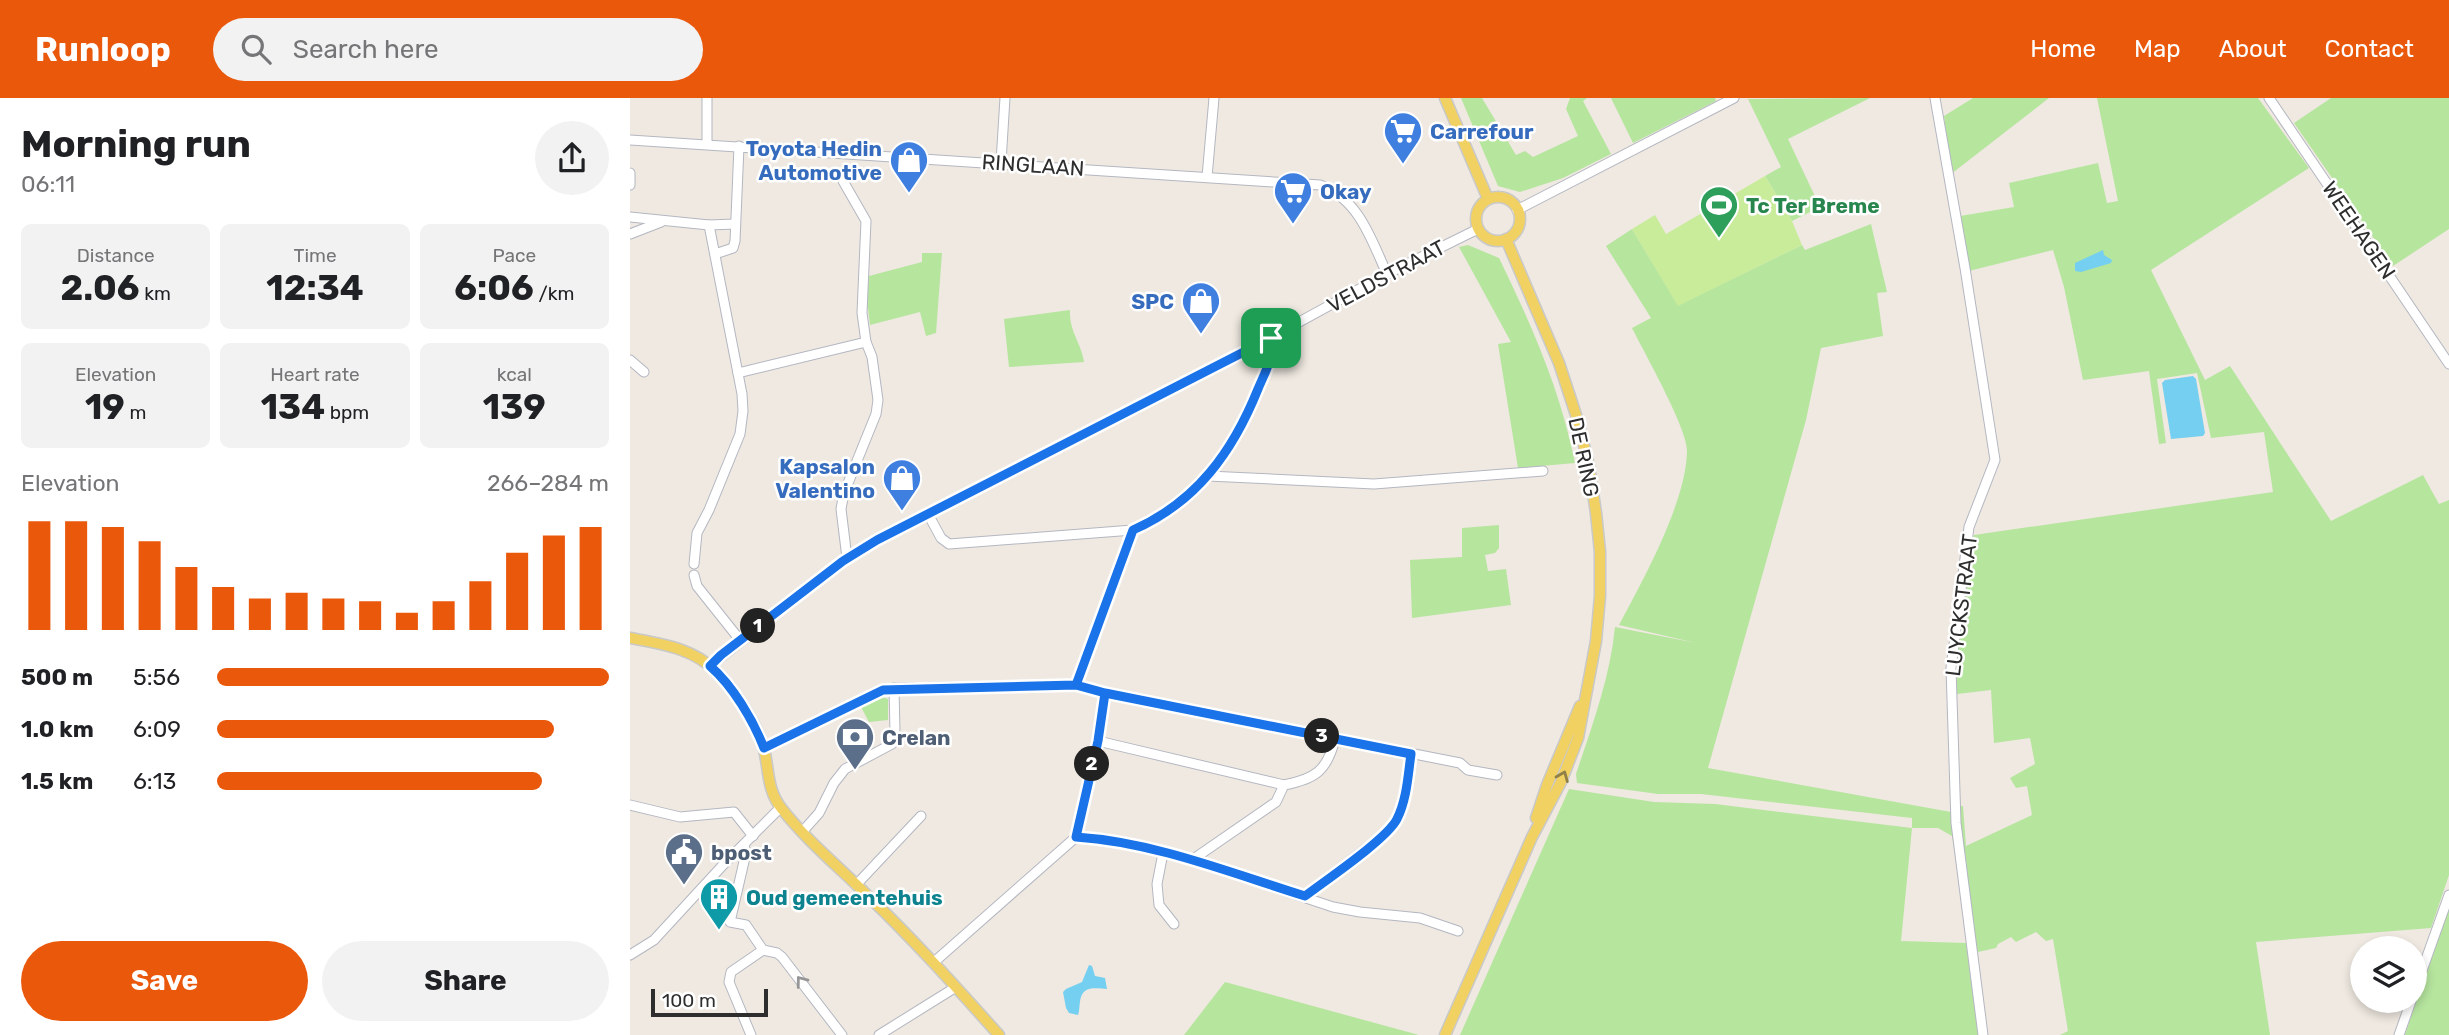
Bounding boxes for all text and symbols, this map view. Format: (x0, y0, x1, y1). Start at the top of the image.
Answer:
search box (213, 18, 703, 81)
text: Runloop (35, 30, 171, 69)
icon: search (237, 30, 275, 68)
text: Search here (293, 34, 439, 65)
text: Home (2030, 35, 2096, 63)
text: Map (2134, 35, 2181, 63)
text: About (2219, 35, 2287, 63)
text: Contact (2325, 35, 2414, 63)
supermarket icon: Carrefour (1382, 110, 1424, 165)
place label: Carrefour (1430, 119, 1534, 144)
text: Morning run (21, 121, 251, 167)
button: share (535, 121, 609, 195)
place label: Toyota Hedin Automotive (746, 136, 882, 185)
shop icon: Toyota Hedin Automotive (888, 139, 930, 194)
street label: RINGLAAN (981, 149, 1085, 181)
text: 06:11 (21, 170, 75, 198)
supermarket icon: Okay (1272, 170, 1314, 225)
street label: WEEHAGEN (2317, 176, 2401, 284)
place label: Okay (1320, 179, 1372, 204)
sports icon: Tc Ter Breme (1698, 184, 1740, 239)
place label: Tc Ter Breme (1746, 193, 1880, 218)
street label: VELDSTRAAT (1323, 234, 1449, 318)
text: Distance (77, 244, 155, 267)
text: Time (293, 244, 337, 267)
text: Pace (493, 244, 536, 267)
text: 2.06 (60, 267, 140, 309)
text: 12:34 (266, 267, 364, 309)
text: 6:06 (454, 267, 534, 309)
shop icon: SPC (1180, 280, 1222, 335)
text: km (140, 282, 171, 305)
text: /km (534, 282, 574, 305)
place label: SPC (1131, 289, 1174, 314)
pin (1241, 308, 1301, 368)
icon: arrive (1252, 319, 1290, 357)
text: Elevation (75, 363, 156, 386)
text: Heart rate (270, 363, 360, 386)
text: kcal (497, 363, 532, 386)
text: 19 (85, 386, 125, 428)
text: 134 (261, 386, 325, 428)
text: 139 (483, 386, 546, 428)
text: m (125, 401, 146, 424)
text: bpm (325, 401, 369, 424)
street label: DE RING (1563, 415, 1605, 499)
place label: Kapsalon Valentino (775, 454, 875, 503)
shop icon: Kapsalon Valentino (881, 457, 923, 512)
text: Elevation (21, 469, 120, 497)
text: 266–284 m (487, 469, 609, 497)
street label: LUYCKSTRAAT (1940, 533, 1982, 677)
pin: 1 (740, 608, 776, 644)
text: 1 (753, 614, 762, 637)
text: 500 m (21, 663, 93, 691)
text: 5:56 (133, 663, 180, 691)
text: 1.0 km (21, 715, 94, 743)
text: 6:09 (133, 715, 181, 743)
bank icon: Crelan (834, 716, 876, 771)
pin: 3 (1304, 718, 1340, 754)
text: 3 (1315, 724, 1328, 747)
place label: Crelan (882, 725, 951, 750)
pin: 2 (1074, 746, 1110, 782)
text: 2 (1085, 752, 1098, 775)
text: 1.5 km (21, 767, 93, 795)
text: 6:13 (133, 767, 176, 795)
one-way arrow (1554, 771, 1568, 783)
public building icon: bpost (663, 831, 705, 886)
place label: bpost (711, 840, 772, 865)
building icon: Oud gemeentehuis (698, 876, 740, 931)
place label: Oud gemeentehuis (746, 885, 943, 910)
map controls (2350, 936, 2427, 1013)
button: layers (2350, 936, 2427, 1013)
button: Save (21, 941, 308, 1021)
button: Share (322, 941, 609, 1021)
one-way arrow (796, 976, 809, 988)
scale bar (651, 986, 768, 1018)
text: 100 m (662, 989, 716, 1012)

